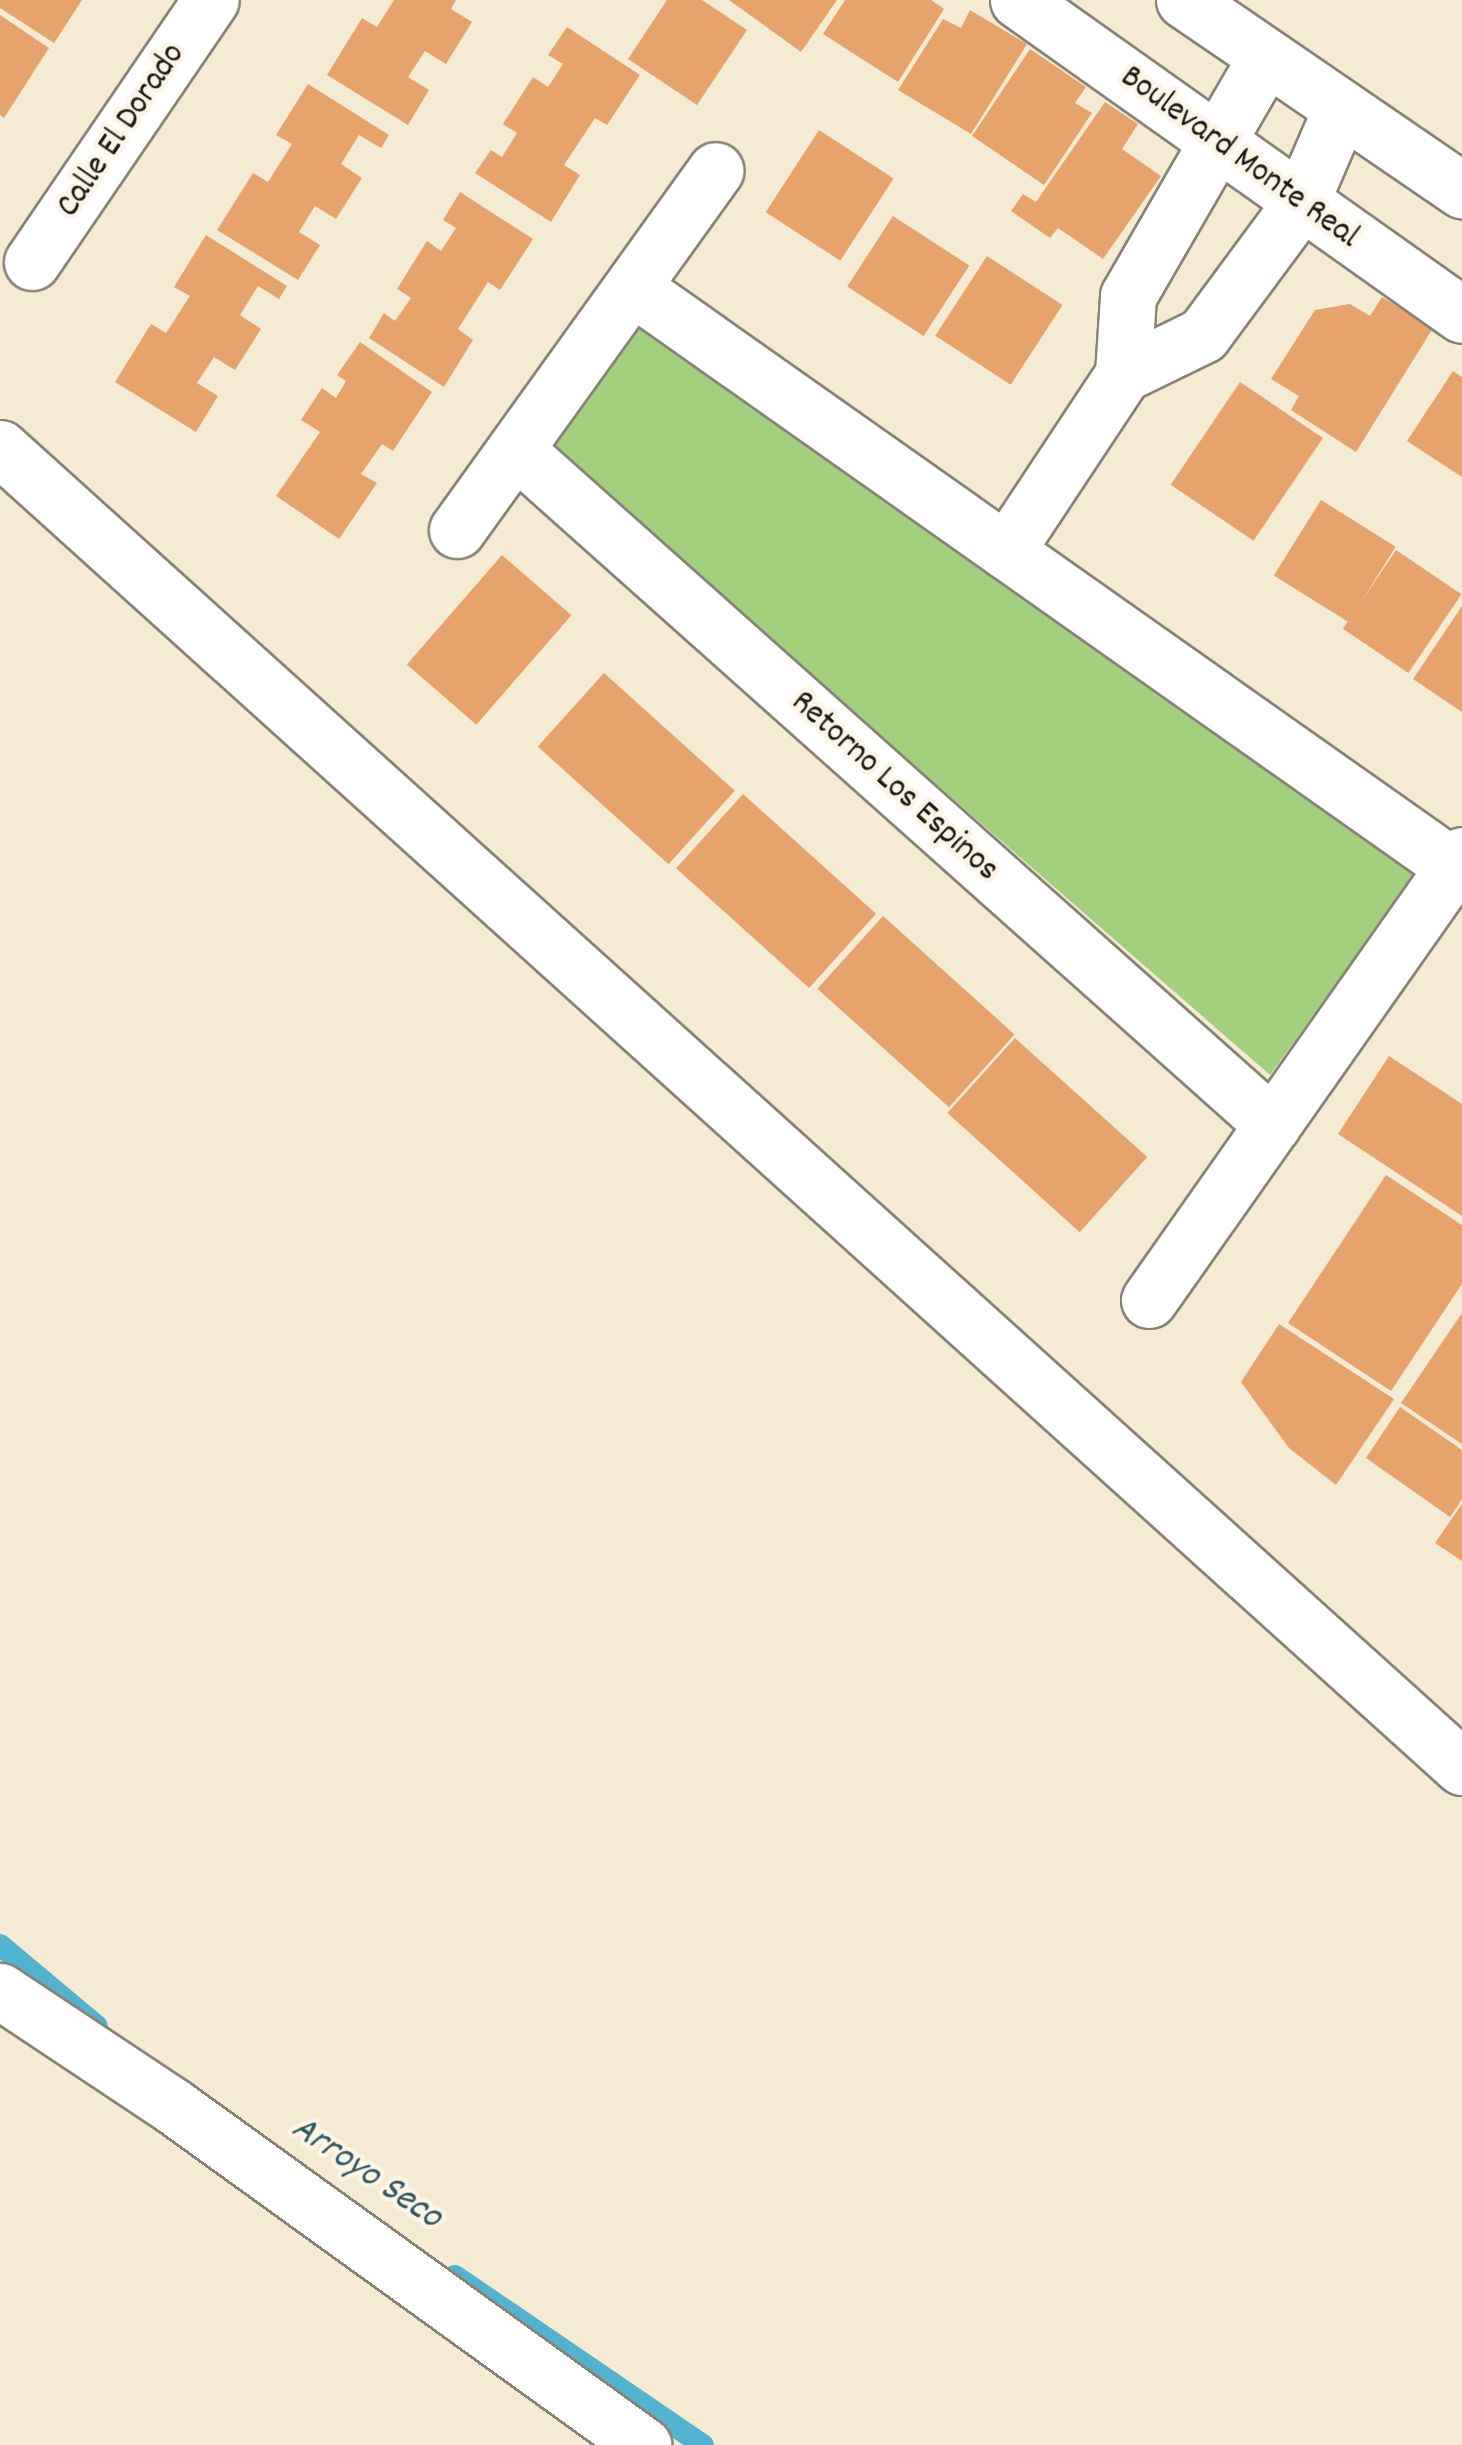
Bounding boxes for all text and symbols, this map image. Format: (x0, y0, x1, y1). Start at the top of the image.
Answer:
street label: Calle El Dorado (48, 36, 196, 226)
street label: Boulevard Monte Real (1111, 57, 1367, 259)
street label: Retorno Los Espinos (781, 682, 1007, 892)
water label: Arroyo Seco (282, 2107, 450, 2241)

